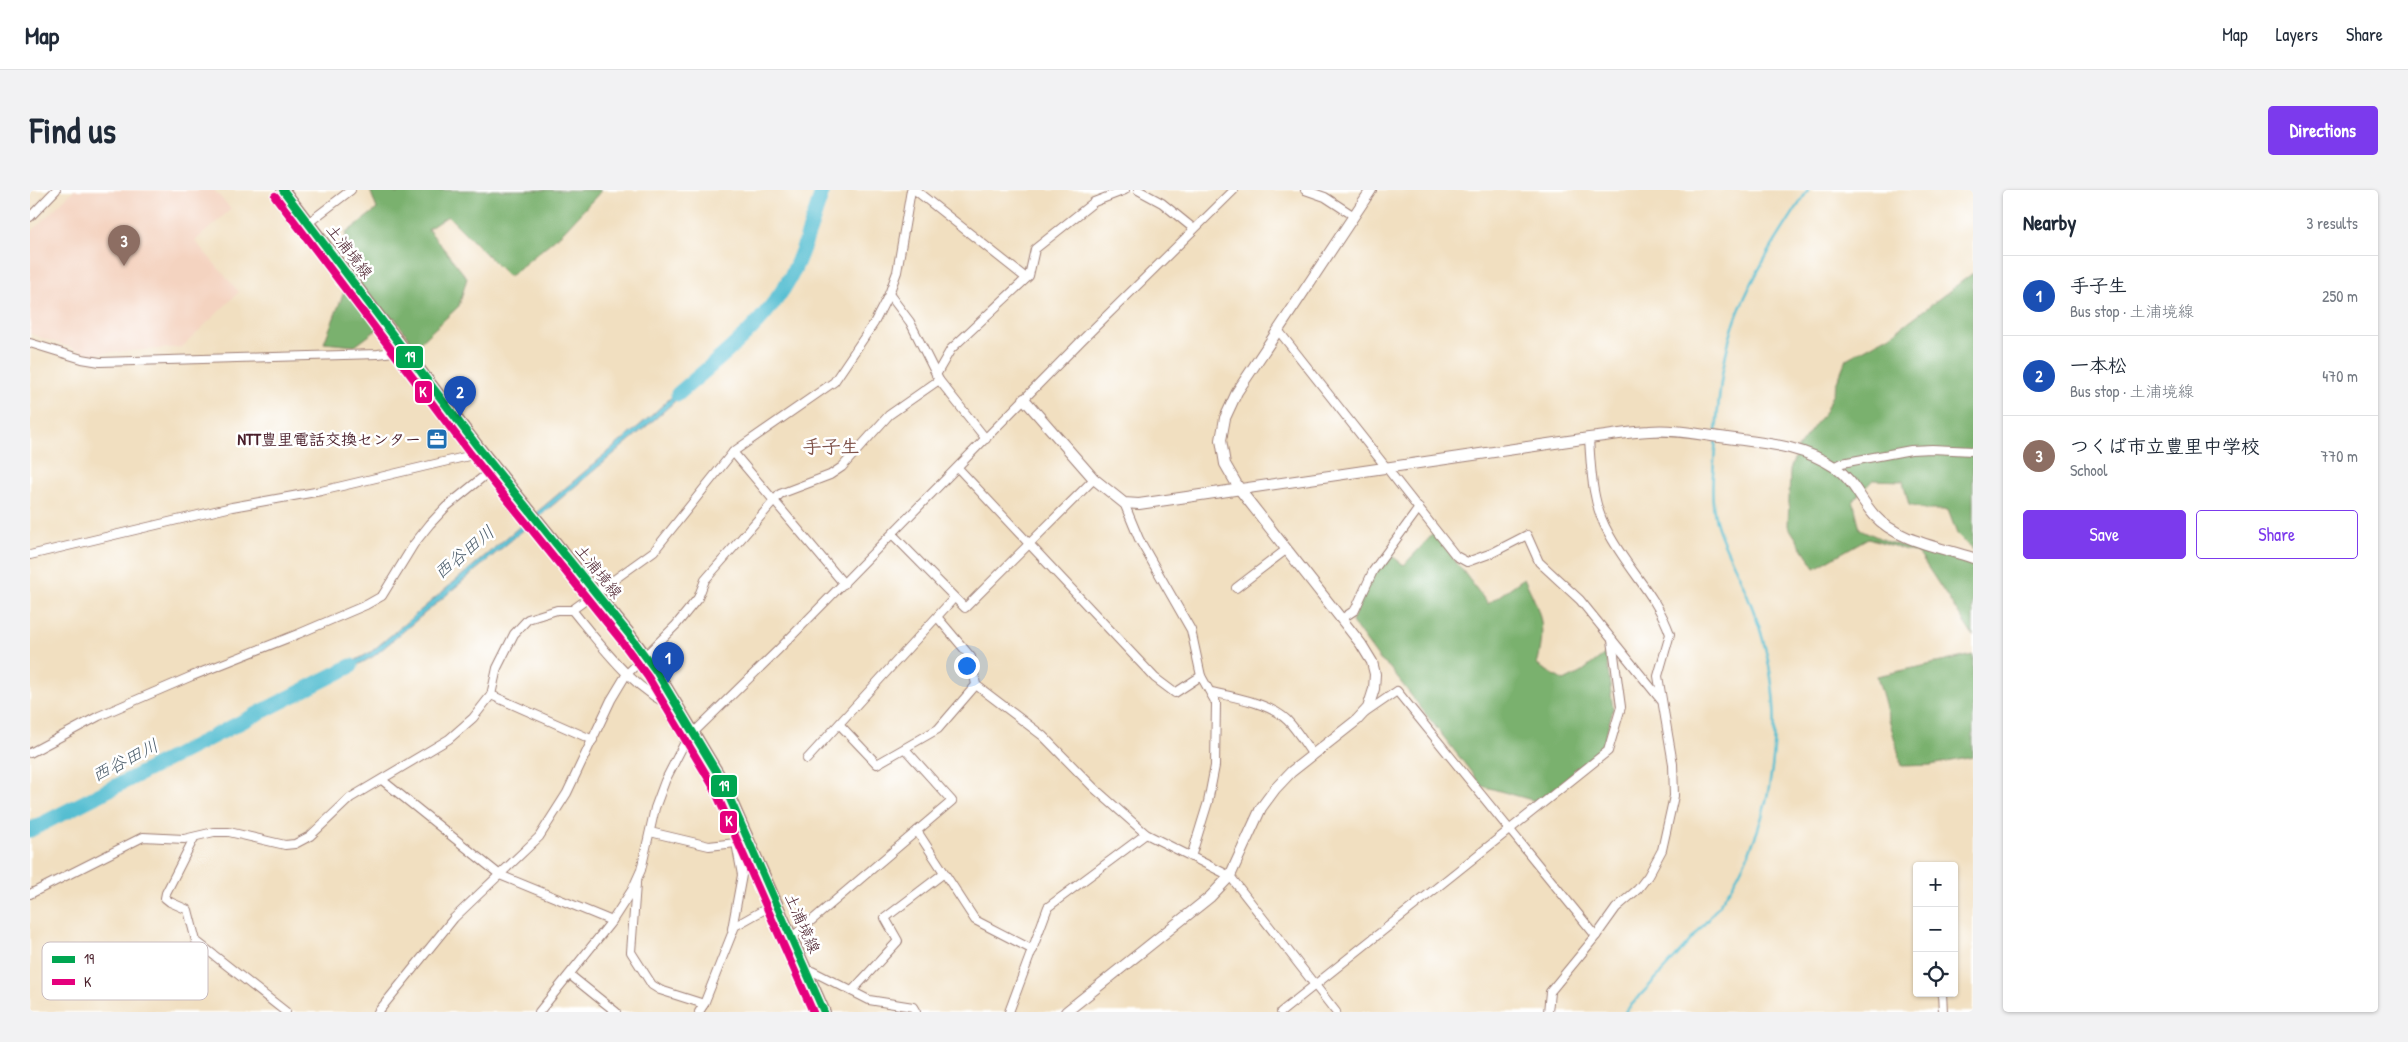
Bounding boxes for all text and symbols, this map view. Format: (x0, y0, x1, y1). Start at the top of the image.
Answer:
text: Map (25, 19, 59, 51)
text: Map (2222, 22, 2248, 47)
text: Layers (2276, 22, 2318, 47)
text: Share (2346, 22, 2383, 47)
button: Directions (2268, 106, 2378, 155)
text: Find us (30, 107, 116, 154)
text: Nearby (2023, 208, 2076, 237)
text: 3 results (2306, 212, 2358, 234)
street label: 土浦境線 (322, 219, 378, 283)
pin: 3 (108, 225, 140, 266)
text: 手子生 (2070, 272, 2127, 298)
text: 1 (2036, 285, 2042, 307)
text: 250 m (2322, 285, 2358, 307)
text: Bus stop · 土浦境線 (2070, 300, 2194, 322)
line badge: 19 (395, 345, 424, 369)
text: 19 (405, 347, 416, 366)
text: 一本松 (2070, 352, 2127, 378)
text: 2 (2035, 365, 2043, 387)
text: 470 m (2322, 365, 2358, 387)
pin: 2 (444, 376, 476, 417)
line badge: K (414, 380, 433, 404)
text: Bus stop · 土浦境線 (2070, 380, 2194, 402)
text: K (419, 382, 427, 401)
office icon: NTT豊里電話交換センター (425, 427, 449, 451)
place label: NTT豊里電話交換センター (238, 428, 421, 450)
district label: 手子生 (802, 433, 860, 459)
text: つくば市立豊里中学校 (2070, 433, 2260, 459)
text: 3 (2035, 445, 2043, 467)
text: 770 m (2320, 445, 2358, 467)
text: School (2070, 459, 2107, 481)
button: Save (2023, 510, 2186, 559)
button: Share (2196, 510, 2358, 559)
water label: 西谷田川 (428, 519, 500, 585)
street label: 土浦境線 (570, 539, 628, 603)
pin: 1 (652, 642, 684, 683)
your location (954, 653, 980, 679)
water label: 西谷田川 (87, 733, 163, 787)
line badge: 19 (710, 774, 738, 798)
text: 19 (719, 776, 730, 795)
line badge: K (719, 810, 738, 834)
text: K (725, 811, 733, 830)
map controls (1913, 862, 1958, 997)
button: + (1913, 862, 1958, 907)
street label: 土浦境線 (780, 889, 826, 957)
button: − (1913, 907, 1958, 952)
legend (42, 942, 208, 1000)
text: 19 (84, 949, 94, 968)
button: locate (1913, 952, 1958, 997)
text: K (84, 972, 92, 991)

